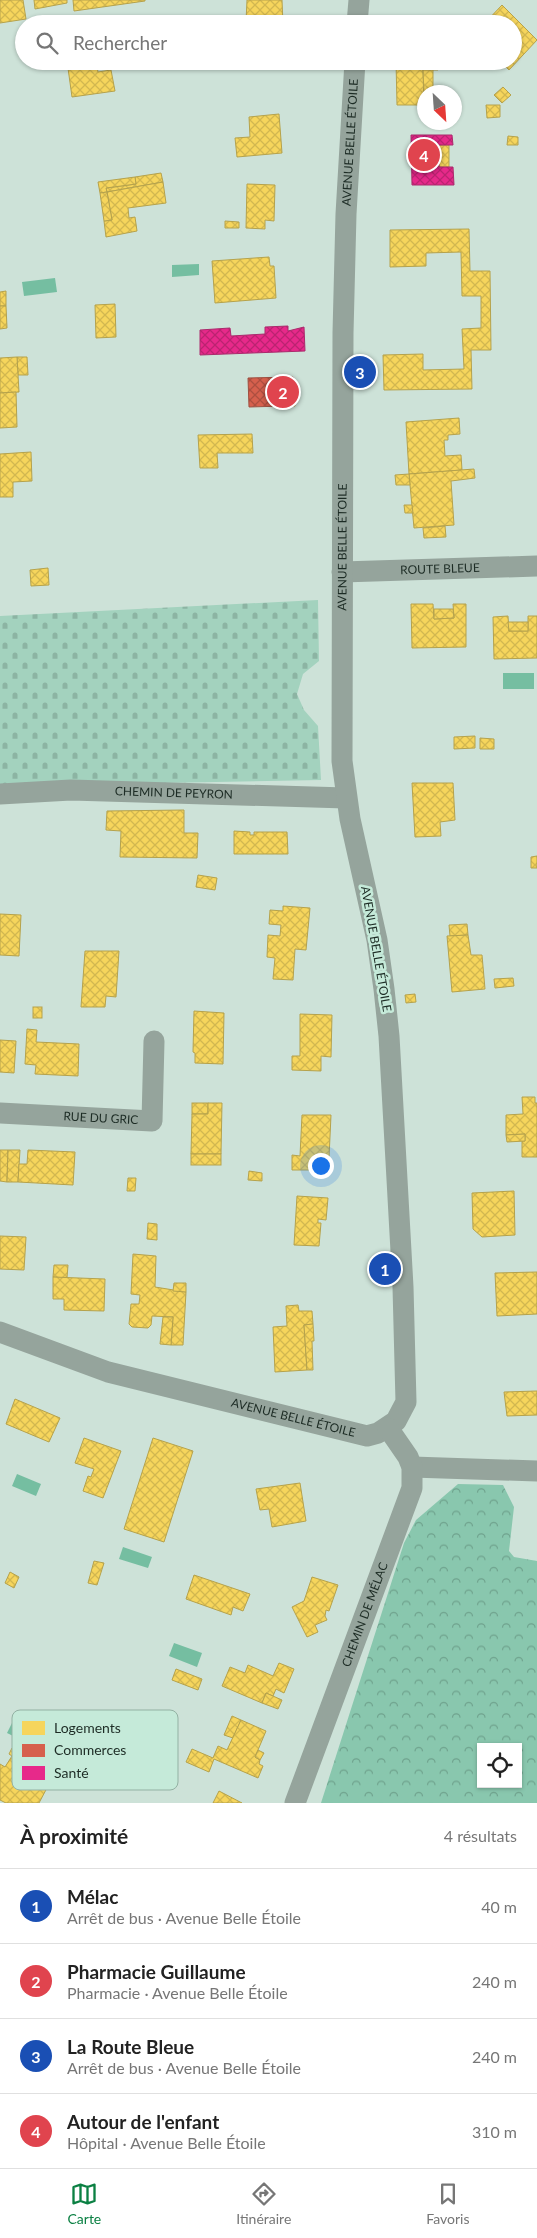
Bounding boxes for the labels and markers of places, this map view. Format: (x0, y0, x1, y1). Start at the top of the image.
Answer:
pin: 4 (408, 136, 440, 174)
pin: 3 (344, 353, 376, 391)
pin: 2 (267, 373, 299, 411)
pin: 1 (369, 1250, 401, 1288)

